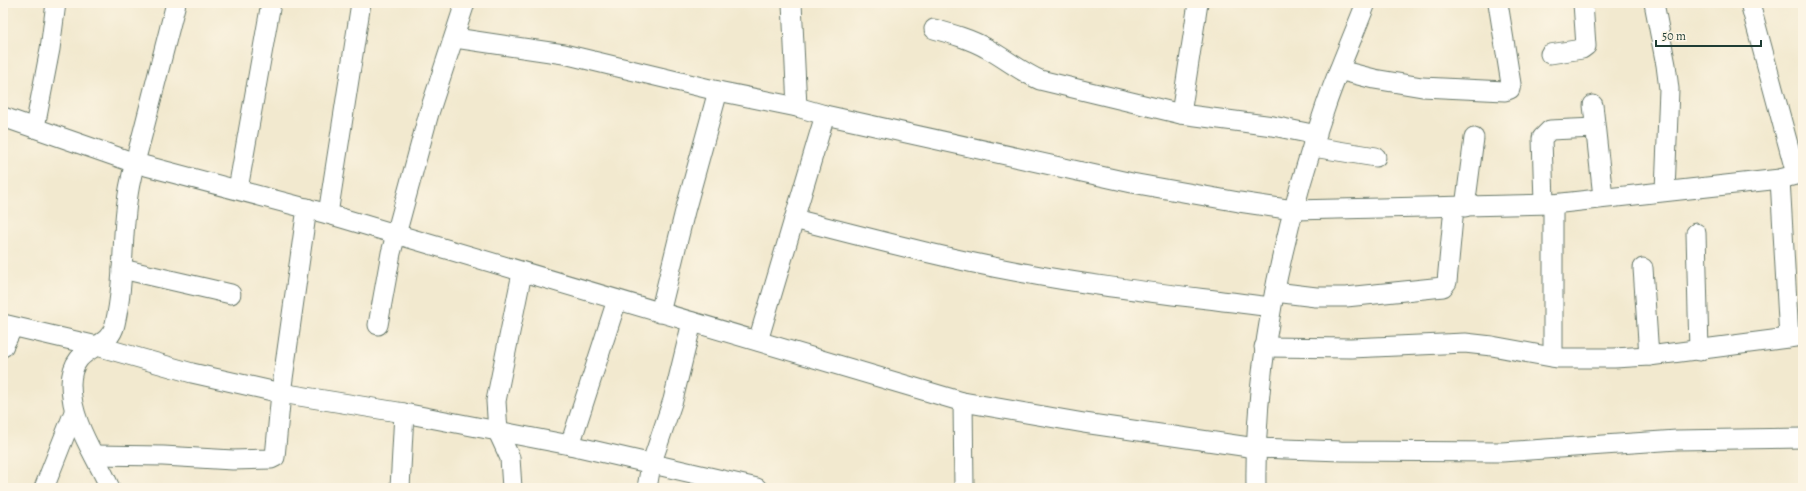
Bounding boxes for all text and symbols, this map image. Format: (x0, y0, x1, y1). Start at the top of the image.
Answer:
scale bar (1656, 22, 1761, 48)
text: 50 m (1662, 28, 1686, 44)

